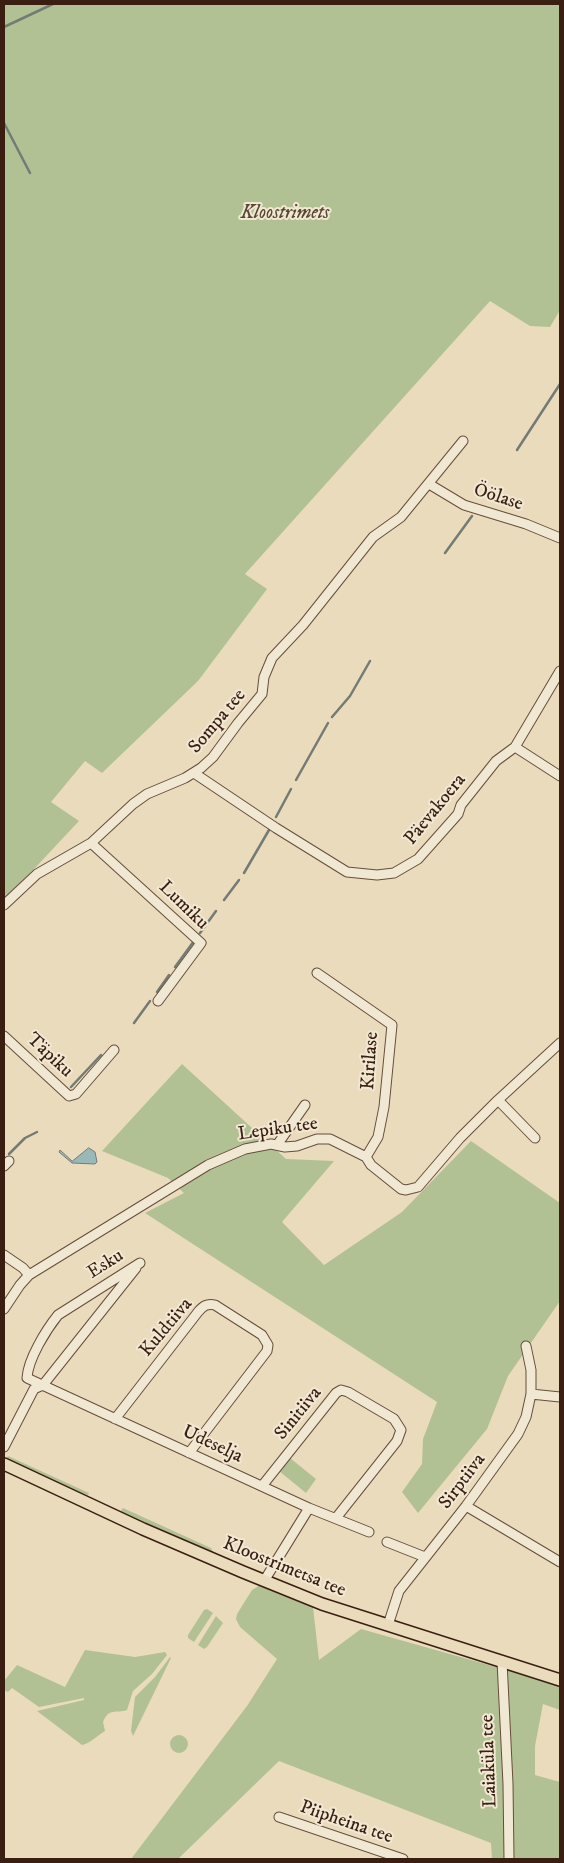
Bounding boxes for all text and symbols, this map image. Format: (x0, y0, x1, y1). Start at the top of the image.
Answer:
park label: Kloostrimets (241, 203, 329, 225)
street label: Öölase (470, 479, 526, 517)
street label: Sompa tee (185, 685, 251, 759)
street label: Päevakoera (400, 770, 472, 850)
street label: Lumiku (153, 877, 213, 935)
street label: Täpiku (21, 1029, 77, 1083)
street label: Kirilase (358, 1031, 384, 1091)
street label: Lepiku tee (237, 1113, 319, 1147)
street label: Esku (84, 1245, 128, 1285)
street label: Kuldtiiva (136, 1294, 198, 1362)
street label: Sinitiiva (271, 1383, 327, 1445)
street label: Udeselja (178, 1421, 246, 1469)
street label: Sirptiiva (435, 1450, 491, 1514)
street label: Kloostrimetsa tee (219, 1533, 349, 1603)
street label: Laiaküla tee (477, 1714, 503, 1808)
street label: Piipheina tee (297, 1796, 395, 1850)

